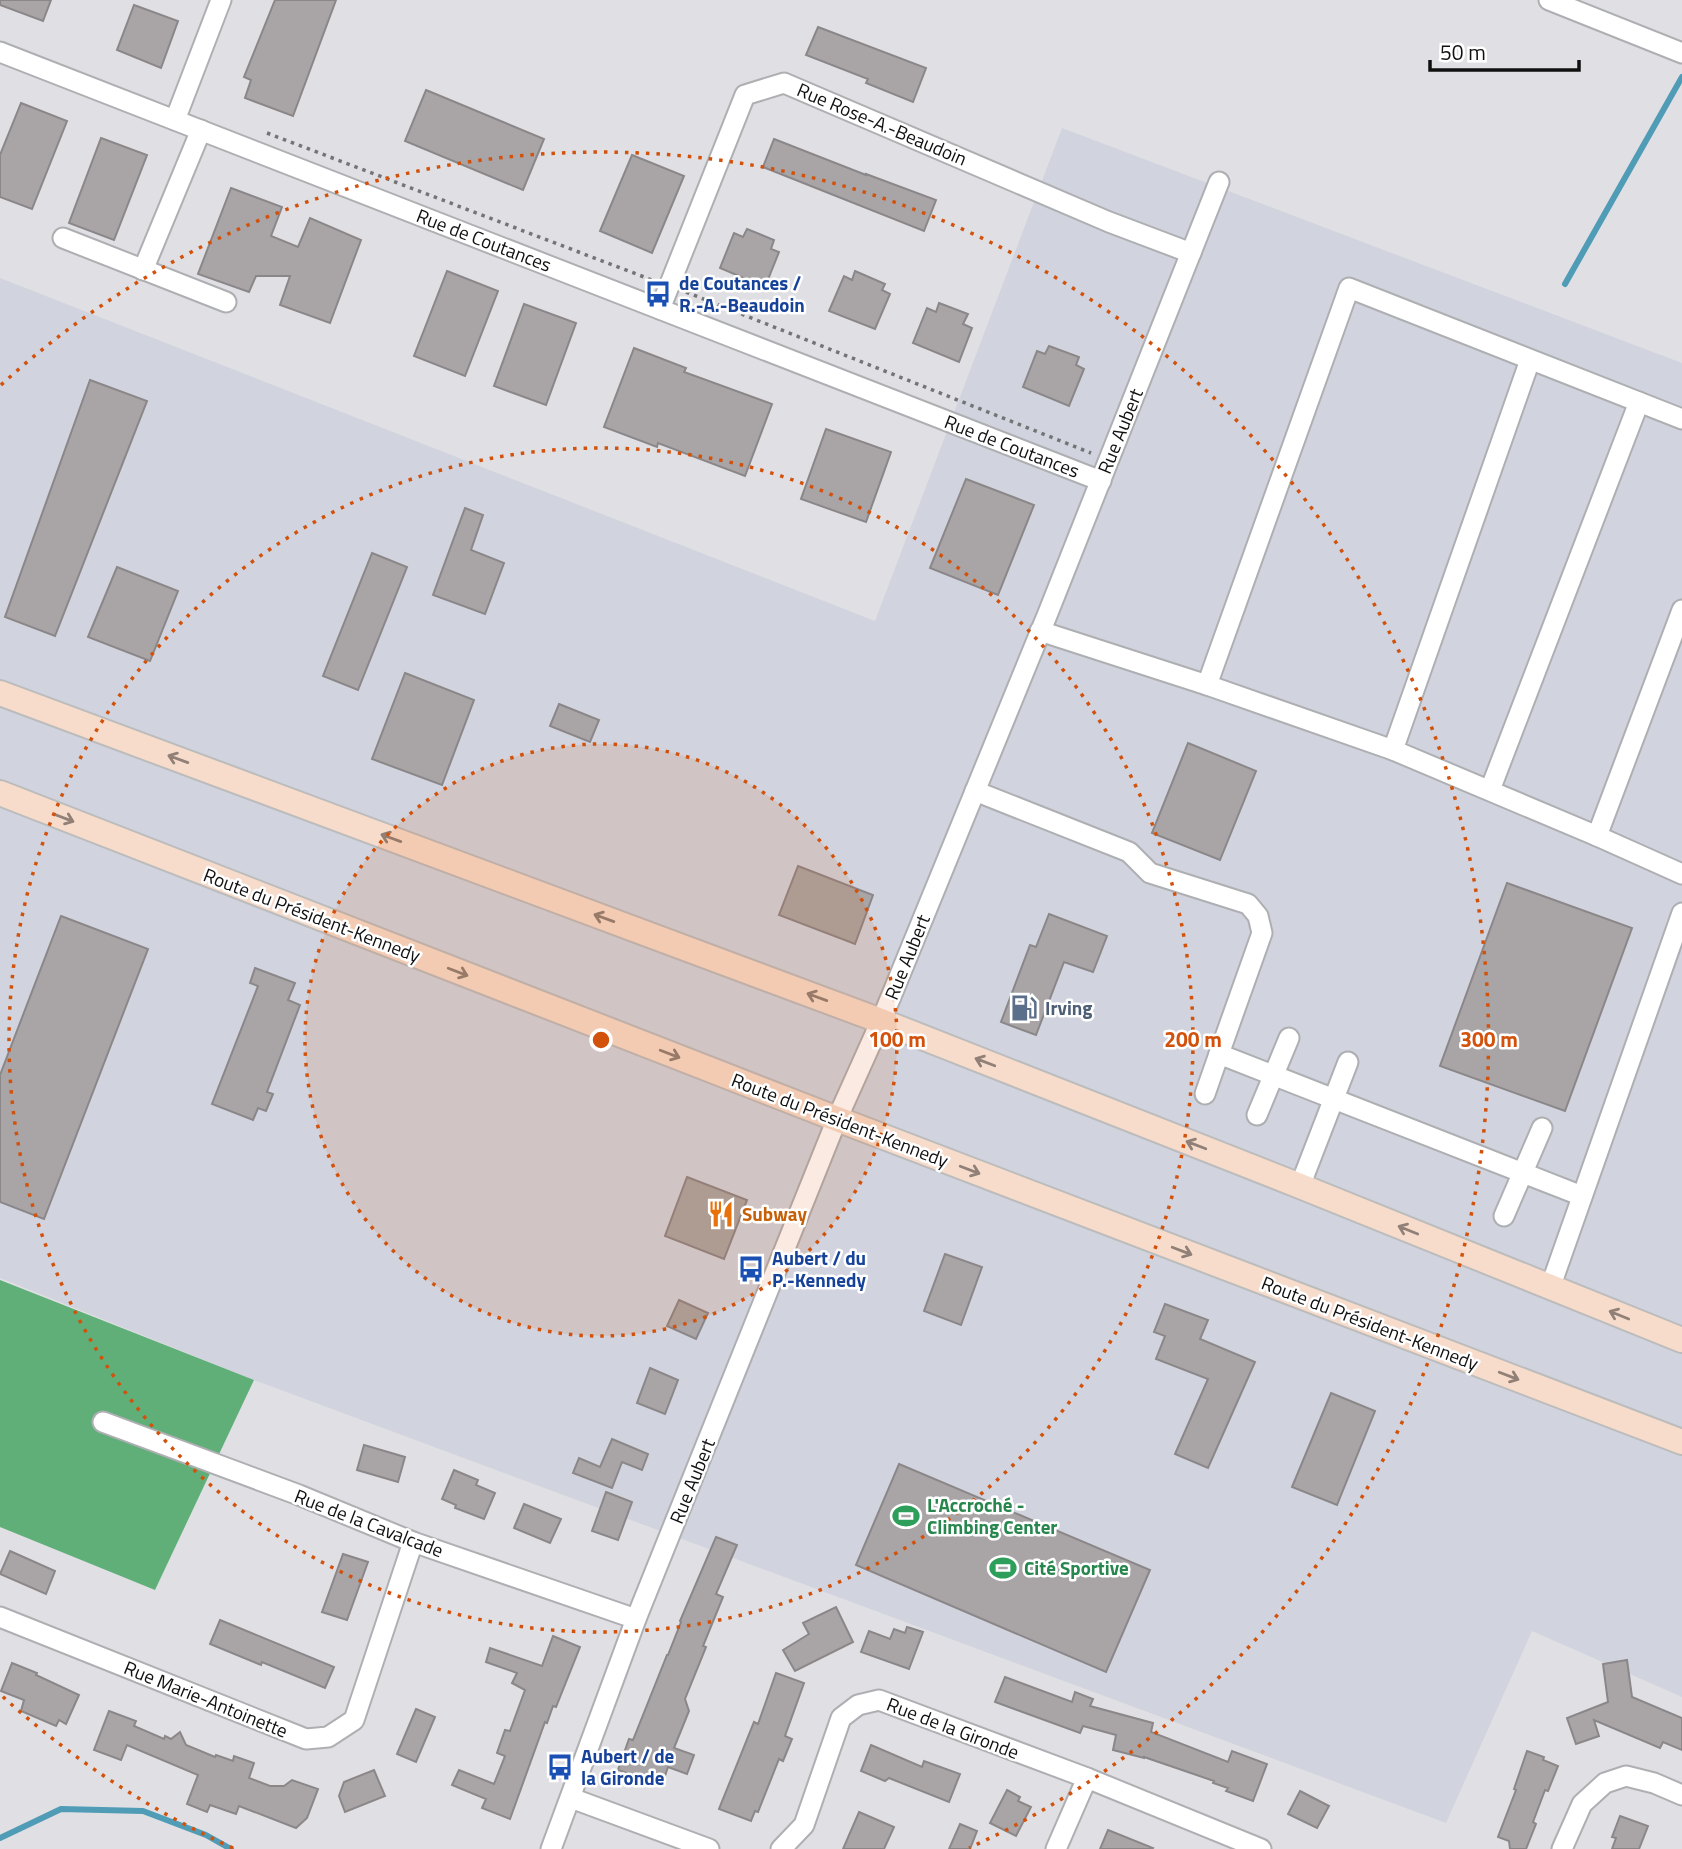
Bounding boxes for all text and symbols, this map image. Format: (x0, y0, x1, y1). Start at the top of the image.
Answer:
scale bar (1430, 28, 1579, 72)
text: 50 m (1440, 36, 1486, 68)
street label: Rue Rose-A.-Beaudoin (793, 75, 972, 172)
street label: Rue de Coutances (412, 200, 556, 279)
place label: de Coutances / R.-A.-Beaudoin (679, 268, 805, 319)
bus stop icon: de Coutances / R.-A.-Beaudoin (643, 279, 673, 309)
street label: Rue Aubert (1089, 383, 1150, 478)
street label: Rue de Coutances (940, 406, 1084, 485)
one-way arrow (167, 752, 189, 764)
one-way arrow (52, 813, 74, 826)
one-way arrow (380, 831, 402, 844)
street label: Route du Président-Kennedy (199, 860, 425, 969)
street label: Rue Aubert (876, 909, 937, 1004)
one-way arrow (593, 911, 615, 923)
one-way arrow (447, 966, 469, 979)
one-way arrow (807, 990, 828, 1003)
fuel station icon: Irving (1009, 993, 1039, 1023)
place label: Irving (1045, 993, 1093, 1022)
text: 100 m (868, 1023, 926, 1055)
text: 200 m (1164, 1023, 1222, 1055)
text: 300 m (1460, 1023, 1518, 1055)
centre of rings (589, 1028, 613, 1052)
one-way arrow (659, 1049, 681, 1062)
one-way arrow (974, 1055, 996, 1068)
street label: Route du Président-Kennedy (727, 1065, 953, 1174)
one-way arrow (1186, 1138, 1208, 1151)
one-way arrow (958, 1165, 980, 1177)
restaurant icon: Subway (706, 1199, 736, 1229)
place label: Subway (742, 1199, 807, 1228)
one-way arrow (1397, 1222, 1419, 1235)
place label: Aubert / du P.-Kennedy (772, 1243, 866, 1294)
one-way arrow (1171, 1246, 1193, 1259)
bus stop icon: Aubert / du P.-Kennedy (736, 1254, 766, 1284)
street label: Route du Président-Kennedy (1257, 1268, 1483, 1377)
one-way arrow (1608, 1307, 1630, 1320)
one-way arrow (1498, 1371, 1519, 1384)
street label: Rue Aubert (661, 1433, 722, 1528)
street label: Rue de la Cavalcade (290, 1481, 448, 1564)
place label: L'Accroché - Climbing Center (927, 1490, 1057, 1541)
sports icon: L'Accroché - Climbing Center (891, 1501, 921, 1531)
sports icon: Cité Sportive (988, 1553, 1018, 1583)
place label: Cité Sportive (1024, 1553, 1129, 1582)
street label: Rue Marie-Antoinette (120, 1652, 293, 1745)
street label: Rue de la Gironde (883, 1689, 1024, 1766)
place label: Aubert / de la Gironde (581, 1741, 675, 1792)
bus stop icon: Aubert / de la Gironde (545, 1752, 575, 1782)

